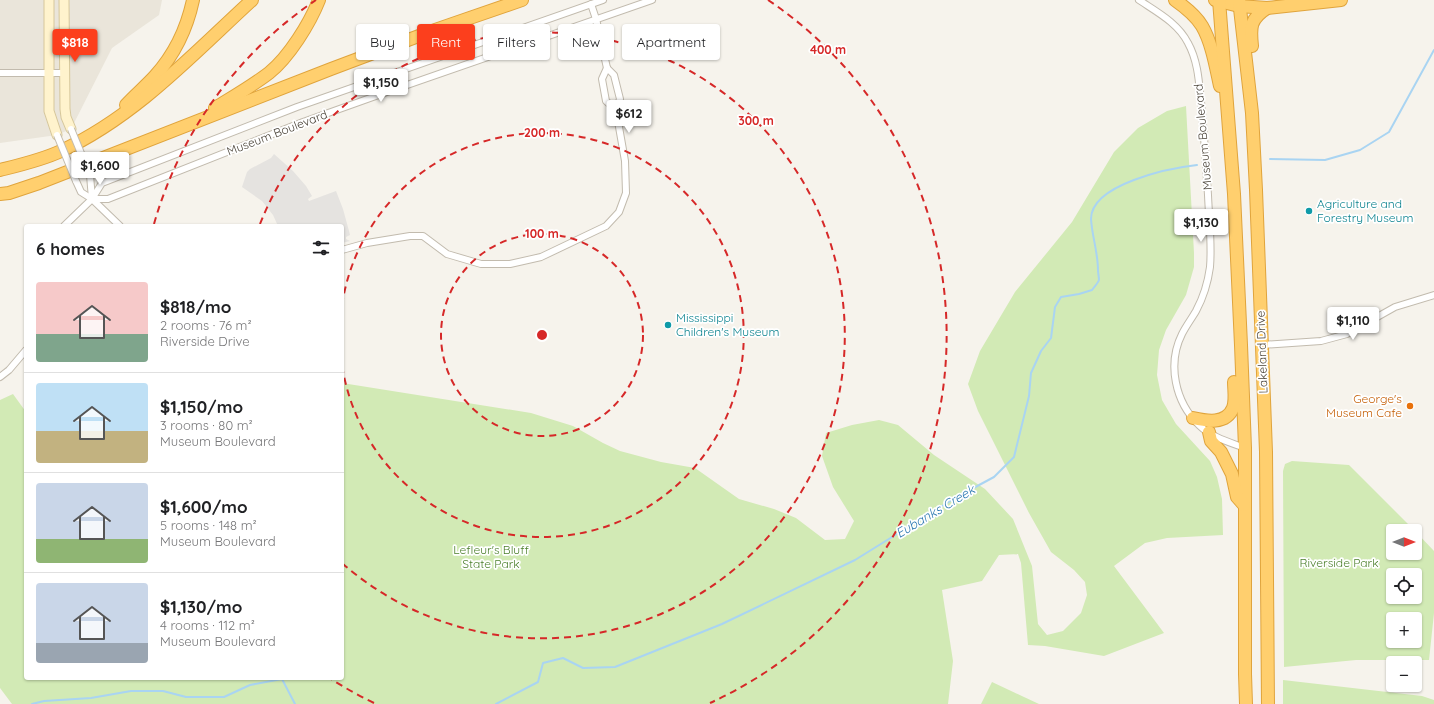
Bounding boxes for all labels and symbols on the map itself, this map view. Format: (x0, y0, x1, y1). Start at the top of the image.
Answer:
pin: $818 (51, 29, 99, 63)
text: 400 m (810, 42, 846, 57)
pin: $1,150 (348, 69, 414, 103)
street label: Museum Boulevard (1190, 83, 1215, 191)
pin: $612 (605, 100, 653, 134)
street label: Museum Boulevard (224, 106, 329, 159)
text: 300 m (738, 113, 774, 128)
text: 200 m (524, 125, 560, 140)
pin: $1,600 (67, 152, 133, 186)
place label: Agriculture and Forestry Museum (1317, 196, 1413, 225)
marker: Agriculture and Forestry Museum (1304, 206, 1314, 216)
pin: $1,130 (1168, 209, 1234, 243)
text: 100 m (525, 226, 559, 241)
pin: $1,110 (1320, 307, 1386, 341)
place label: Mississippi Children's Museum (676, 310, 779, 339)
street label: Lakeland Drive (1253, 310, 1270, 394)
marker: Mississippi Children's Museum (663, 320, 673, 330)
centre of rings (535, 328, 549, 342)
place label: George's Museum Cafe (1326, 391, 1402, 420)
marker: George's Museum Cafe (1405, 401, 1415, 411)
water label: Eubanks Creek (893, 481, 978, 541)
north arrow (1386, 524, 1422, 560)
park label: Lefleur's Bluff State Park (453, 542, 529, 571)
park label: Riverside Park (1299, 555, 1379, 570)

